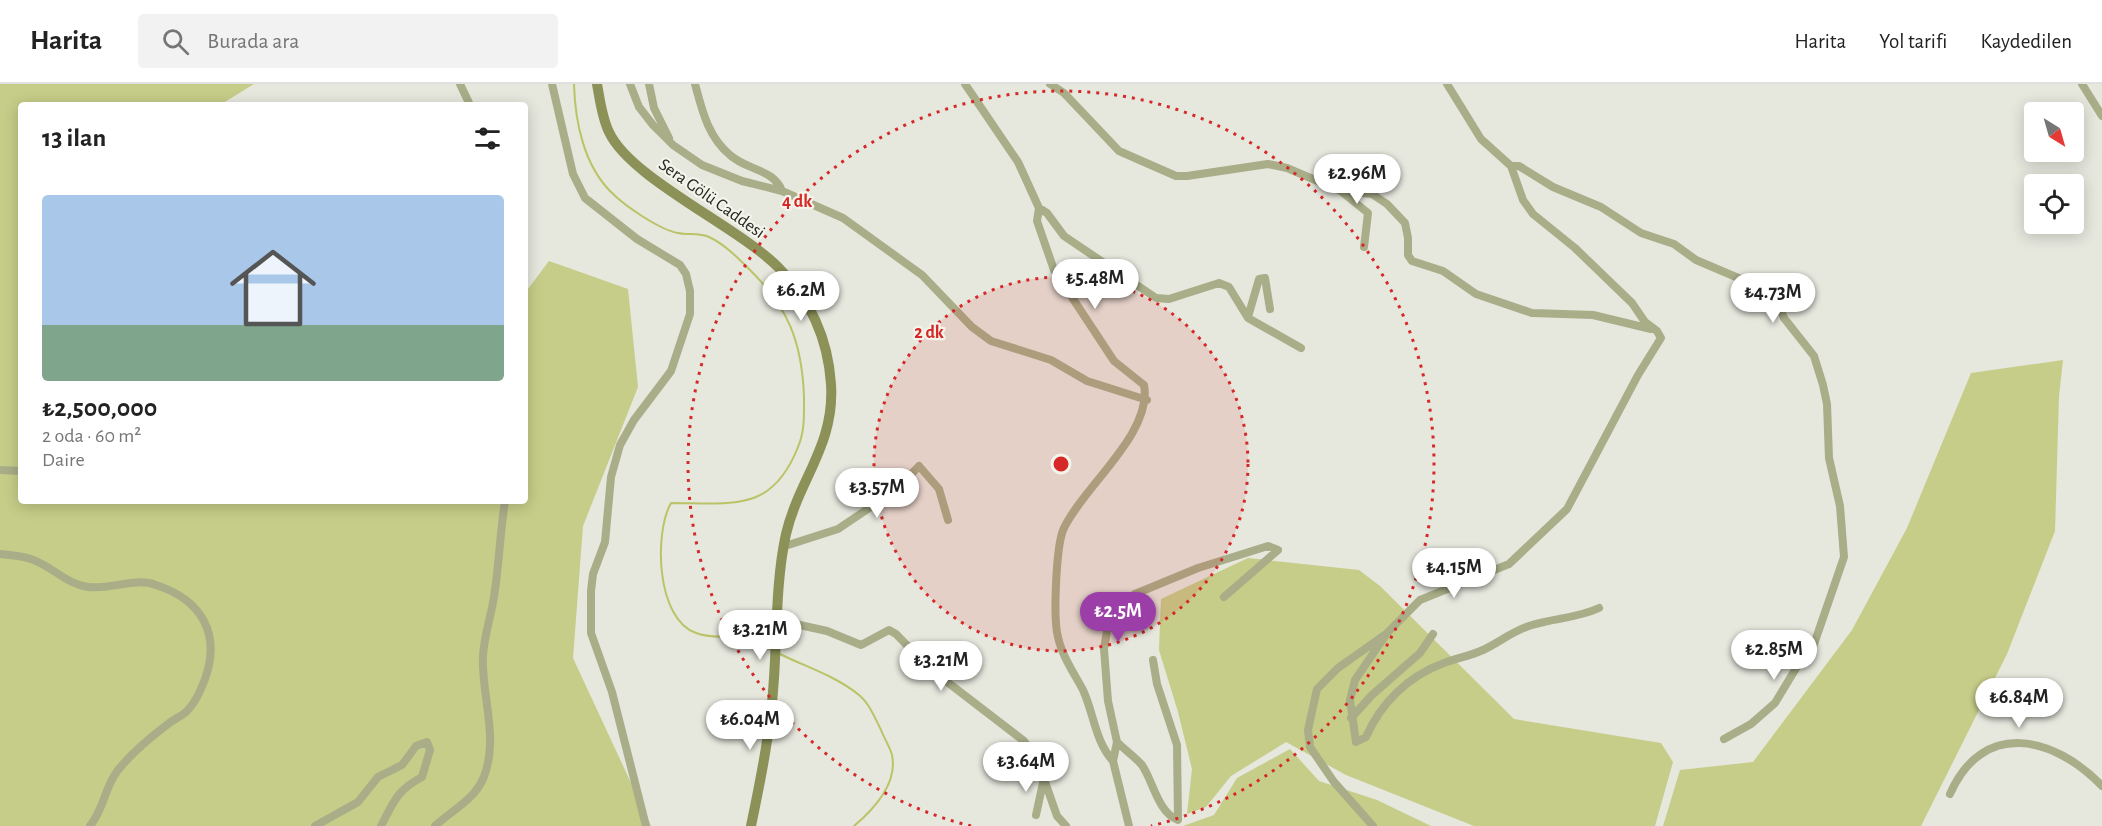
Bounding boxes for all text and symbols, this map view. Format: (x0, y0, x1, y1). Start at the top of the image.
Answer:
search box (138, 14, 558, 68)
icon: search (159, 25, 192, 58)
text: Harita (30, 27, 102, 55)
text: Burada ara (207, 30, 299, 52)
text: Harita (1794, 31, 1846, 52)
text: Yol tarifi (1879, 31, 1947, 52)
text: Kaydedilen (1980, 31, 2072, 52)
north arrow (2024, 102, 2084, 162)
map controls (2024, 102, 2084, 234)
icon: filters (471, 122, 504, 155)
text: 13 ilan (42, 125, 106, 151)
pin: ₺2.96M (1308, 154, 1406, 205)
street label: Sera Gölü Caddesi (655, 156, 768, 242)
text: ₺2.96M (1328, 163, 1386, 183)
button: locate (2024, 174, 2084, 234)
text: 4 dk (782, 193, 812, 211)
icon: home (219, 234, 327, 342)
pin: ₺5.48M (1046, 259, 1144, 310)
text: ₺5.48M (1066, 268, 1124, 288)
pin: ₺6.2M (759, 271, 843, 322)
pin: ₺4.73M (1724, 273, 1822, 324)
text: ₺6.2M (776, 280, 826, 300)
text: ₺4.73M (1744, 282, 1802, 302)
text: 2 dk (914, 324, 944, 342)
text: ₺2,500,000 (42, 395, 157, 421)
text: 2 oda · 60 m² (42, 426, 141, 446)
text: Daire (42, 450, 85, 470)
centre of rings (1051, 454, 1071, 474)
pin: ₺3.57M (828, 468, 926, 519)
text: ₺3.57M (849, 477, 905, 497)
pin: ₺4.15M (1405, 548, 1503, 599)
text: ₺4.15M (1426, 557, 1482, 577)
pin: ₺2.5M (1076, 592, 1160, 643)
text: ₺2.5M (1094, 601, 1142, 621)
pin: ₺3.21M (711, 610, 809, 661)
text: ₺3.21M (732, 619, 788, 639)
pin: ₺2.85M (1725, 630, 1823, 681)
text: ₺2.85M (1745, 639, 1803, 659)
pin: ₺3.21M (892, 641, 990, 692)
text: ₺3.21M (913, 650, 969, 670)
pin: ₺6.84M (1970, 678, 2068, 729)
text: ₺6.84M (1989, 687, 2049, 707)
pin: ₺6.04M (701, 700, 799, 751)
text: ₺6.04M (720, 709, 780, 729)
pin: ₺3.64M (977, 742, 1075, 793)
text: ₺3.64M (997, 751, 1055, 771)

